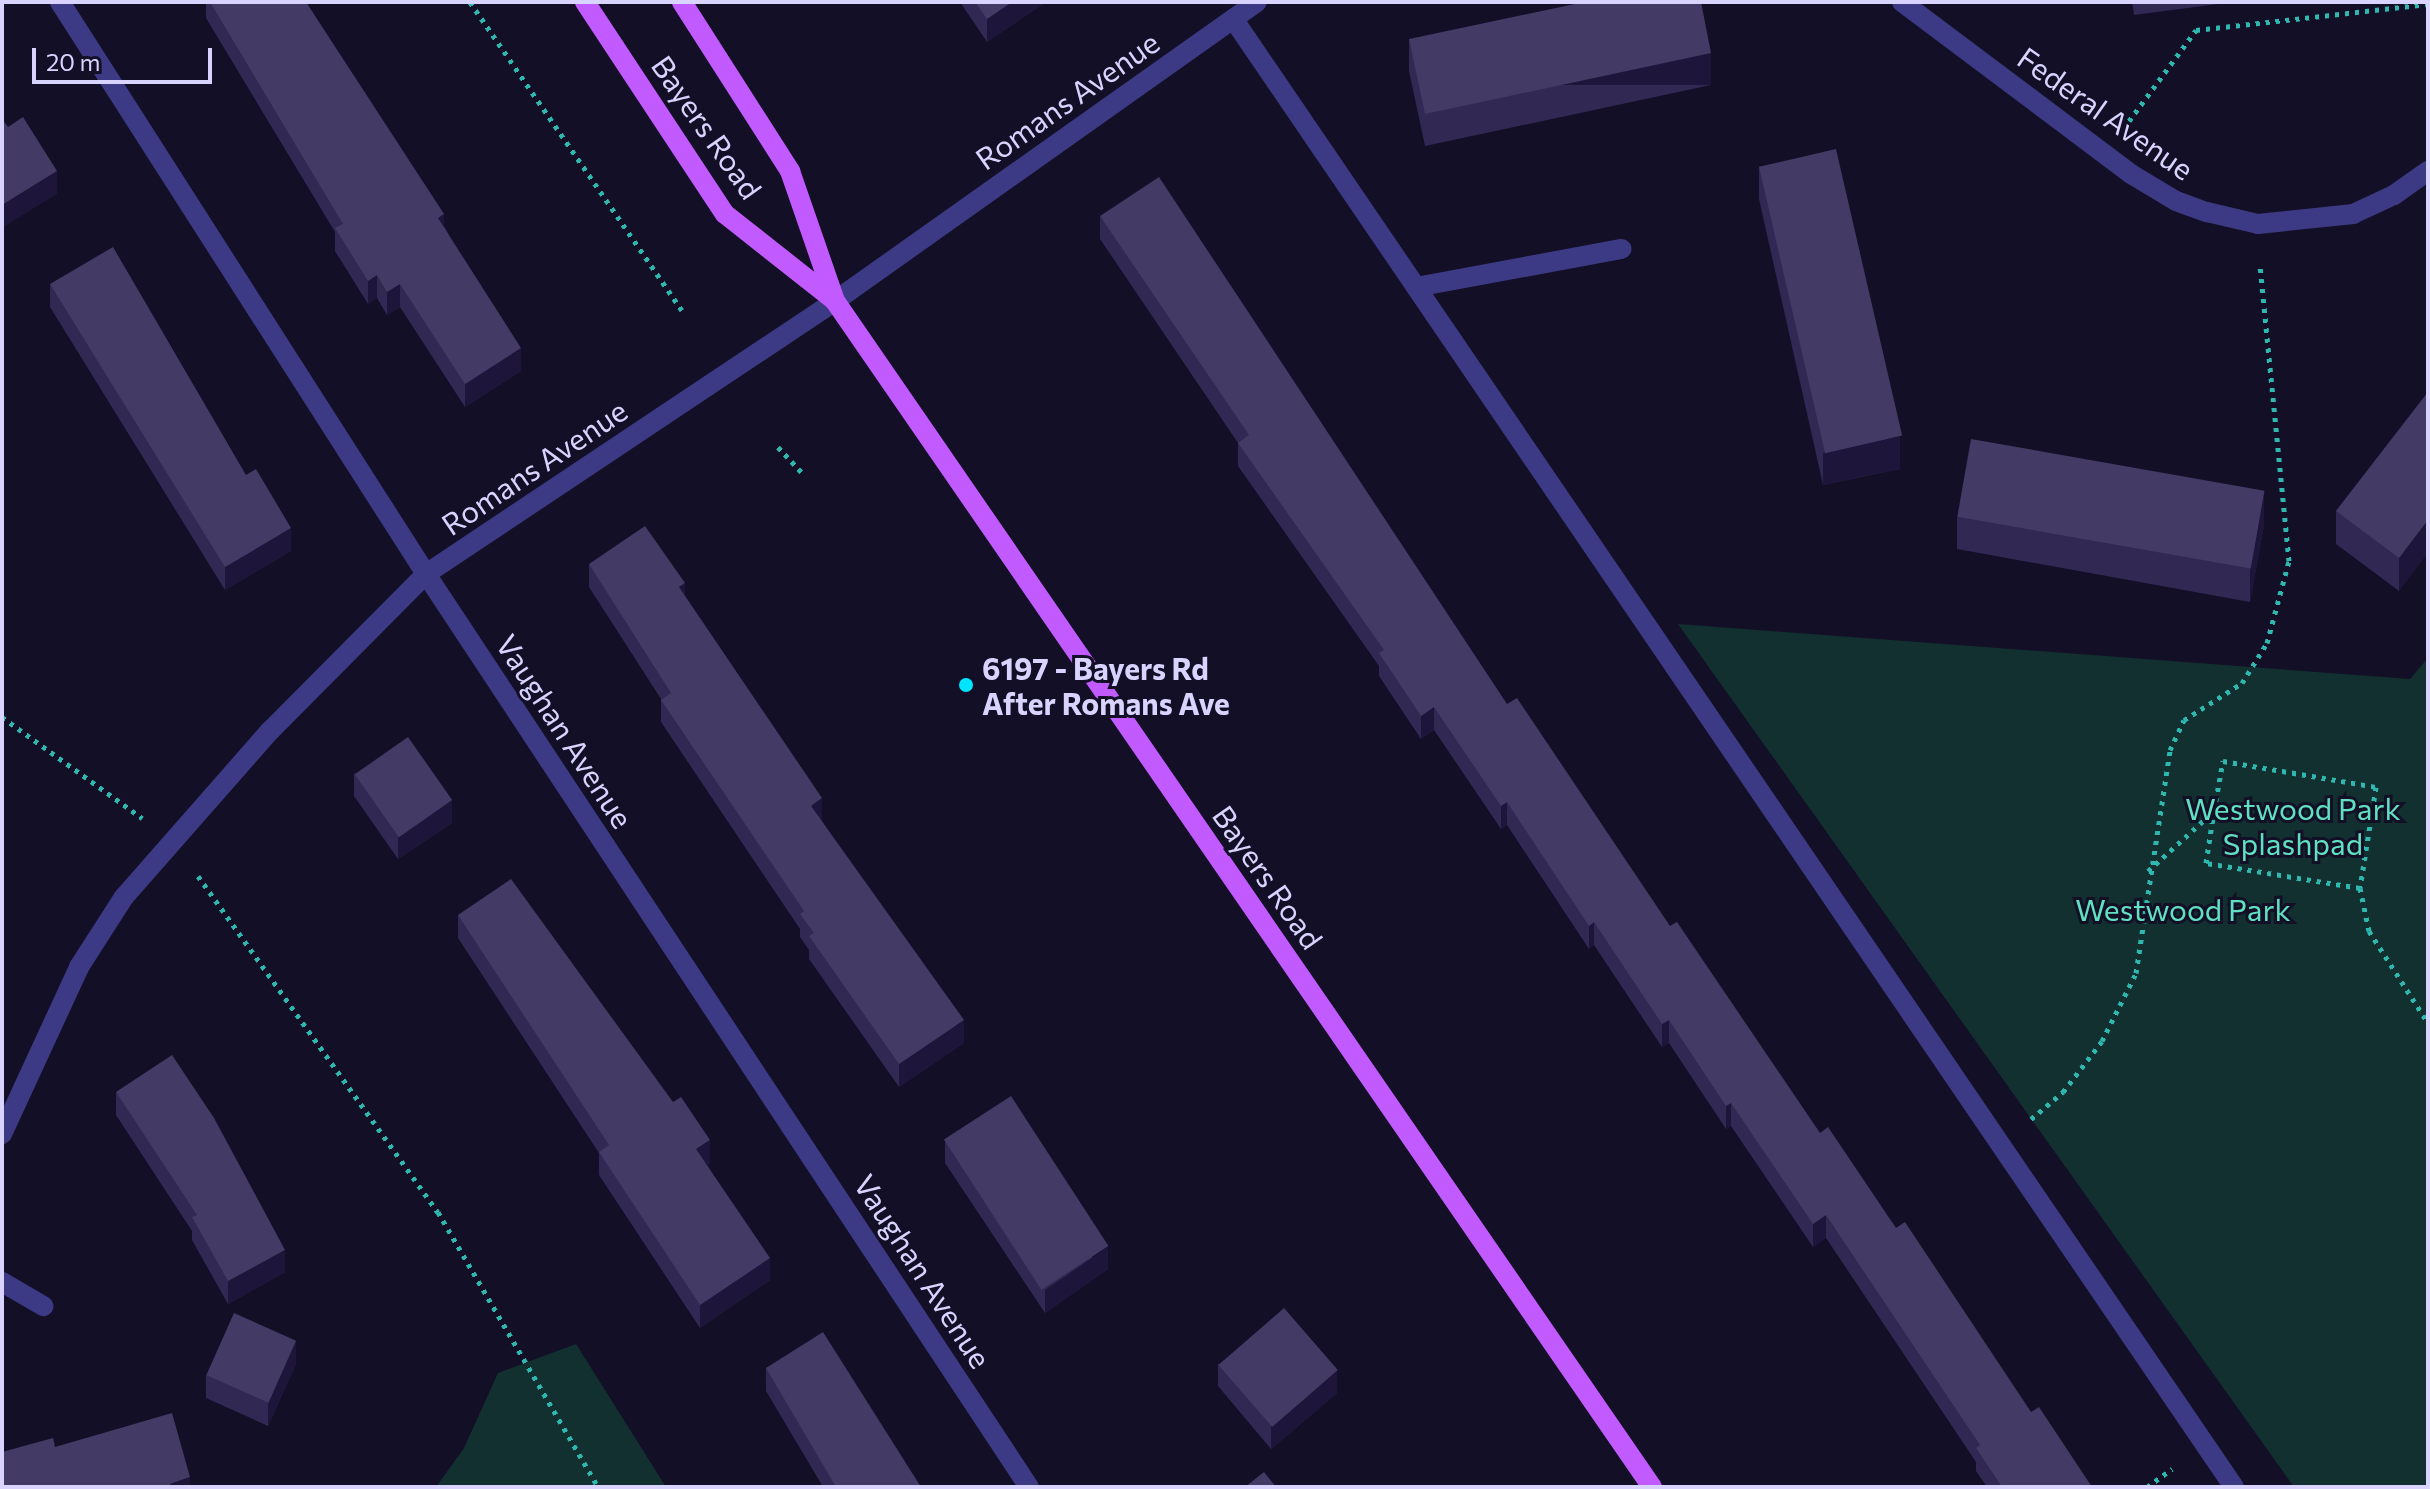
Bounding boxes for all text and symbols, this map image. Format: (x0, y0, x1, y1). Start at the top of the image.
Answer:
street label: Romans Avenue (968, 23, 1166, 177)
scale bar (36, 32, 216, 82)
street label: Federal Avenue (2011, 39, 2201, 187)
text: 20 m (46, 47, 100, 76)
street label: Bayers Road (645, 49, 769, 205)
street label: Romans Avenue (435, 392, 633, 542)
street label: Vaughan Avenue (489, 627, 641, 835)
place label: 6197 - Bayers Rd After Romans Ave (982, 650, 1230, 720)
marker: 6197 - Bayers Rd After Romans Ave (957, 676, 975, 694)
park label: Westwood Park Splashpad (2185, 790, 2401, 860)
street label: Bayers Road (1206, 799, 1330, 955)
park label: Westwood Park (2075, 891, 2291, 927)
street label: Vaughan Avenue (847, 1167, 999, 1375)

